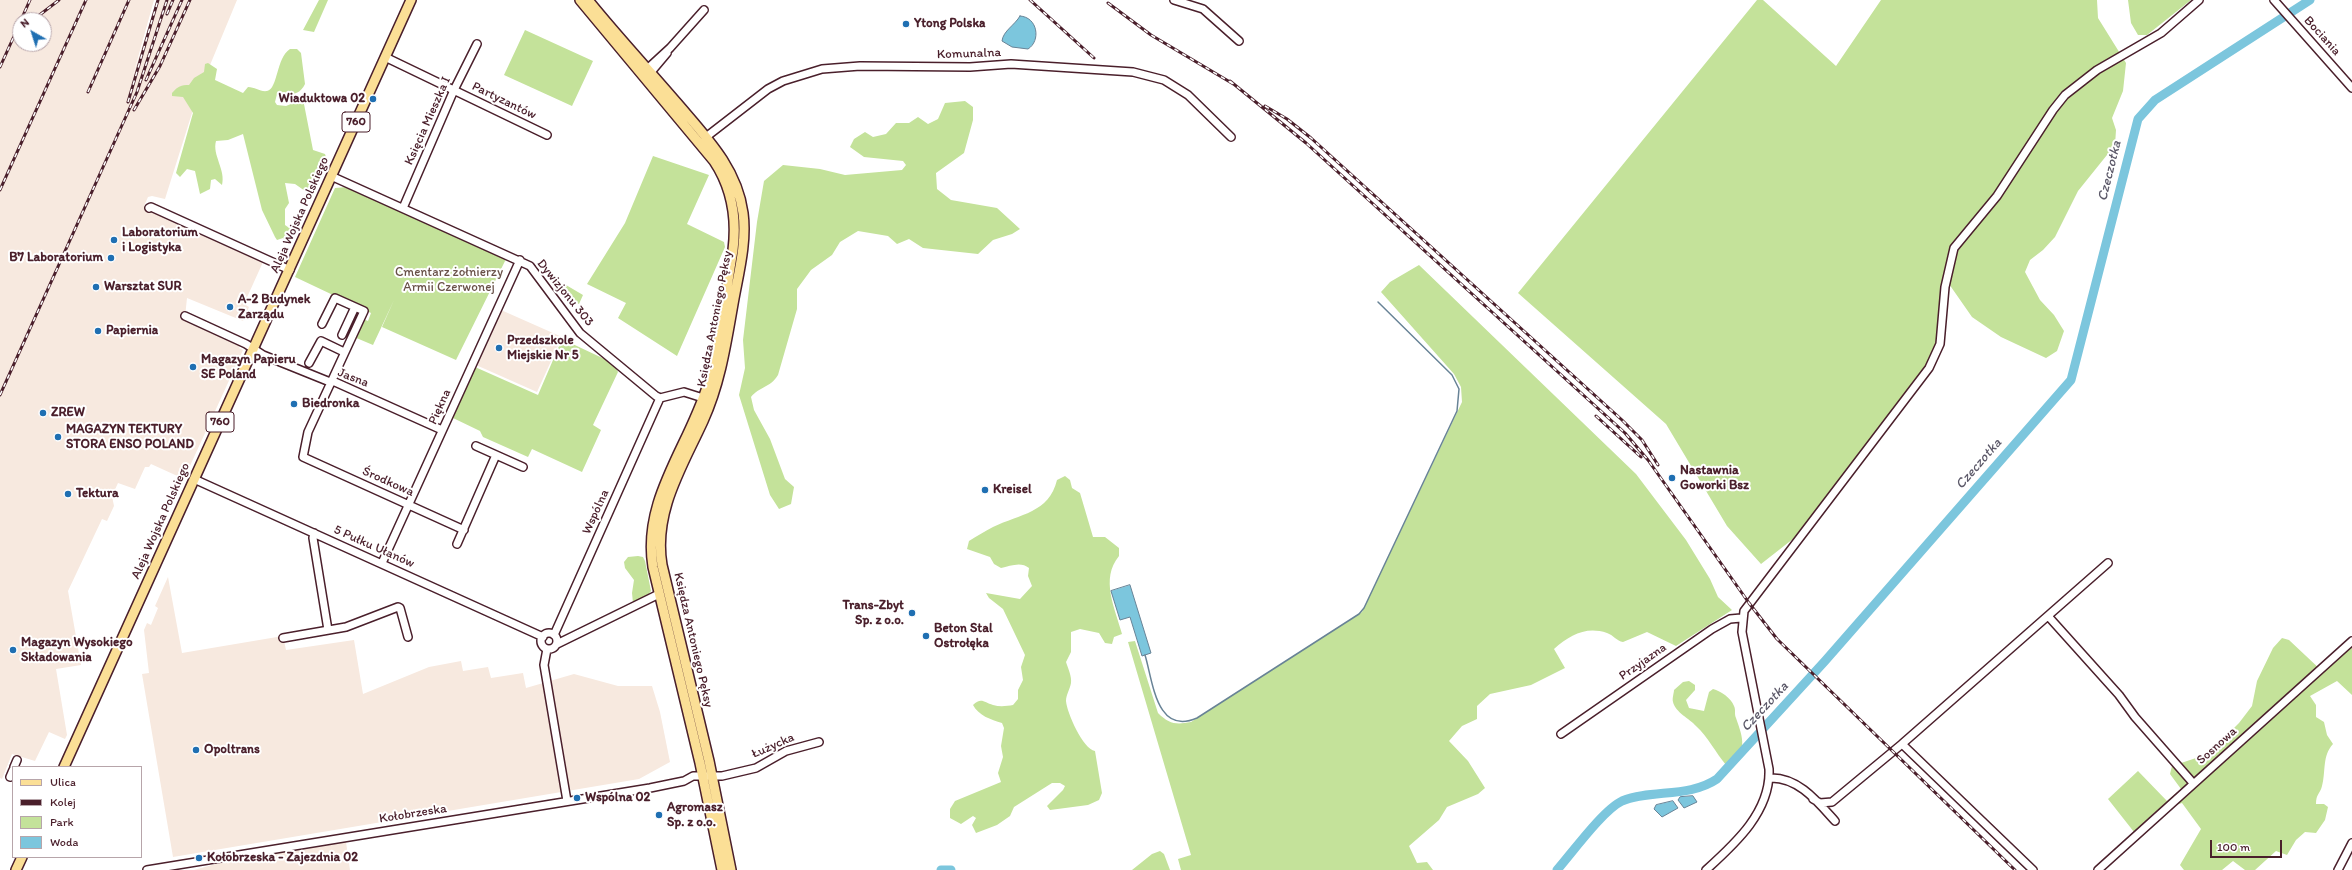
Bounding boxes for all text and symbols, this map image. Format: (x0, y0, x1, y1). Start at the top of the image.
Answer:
north arrow (12, 12, 52, 52)
street label: Bociania (2300, 13, 2344, 59)
text: N (18, 16, 32, 30)
place label: Ytong Polska (914, 16, 985, 32)
marker: Ytong Polska (901, 19, 911, 29)
street label: Komunalna (937, 45, 1001, 63)
street label: Księcia Mieszka I (402, 74, 454, 168)
street label: Partyzantów (469, 79, 539, 123)
place label: Wiaduktowa 02 (279, 91, 365, 107)
marker: Wiaduktowa 02 (368, 94, 378, 104)
road number: 760 (342, 112, 370, 132)
water label: Czeczotka (2094, 139, 2126, 203)
street label: Aleja Wojska Polskiego (267, 154, 333, 276)
place label: Laboratorium i Logistyka (122, 225, 198, 256)
marker: Laboratorium i Logistyka (109, 235, 119, 245)
place label: B7 Laboratorium (9, 250, 103, 266)
street label: Księdza Antoniego Pęksy (694, 250, 736, 388)
marker: B7 Laboratorium (106, 253, 116, 263)
street label: Dywizjonu 303 (533, 256, 597, 330)
park label: Cmentarz żołnierzy Armii Czerwonej (395, 265, 503, 296)
place label: Warsztat SUR (104, 279, 181, 295)
marker: Warsztat SUR (91, 282, 101, 292)
place label: A-2 Budynek Zarządu (238, 292, 310, 323)
marker: A-2 Budynek Zarządu (225, 302, 235, 312)
place label: Papiernia (106, 323, 158, 339)
marker: Papiernia (93, 326, 103, 336)
place label: Przedszkole Miejskie Nr 5 (507, 333, 579, 364)
marker: Przedszkole Miejskie Nr 5 (494, 343, 504, 353)
place label: Magazyn Papieru SE Poland (201, 352, 296, 383)
marker: Magazyn Papieru SE Poland (188, 362, 198, 372)
street label: Jasna (335, 365, 371, 391)
street label: Piękna (425, 387, 455, 427)
place label: Biedronka (302, 396, 359, 412)
marker: Biedronka (289, 399, 299, 409)
place label: ZREW (51, 405, 85, 421)
marker: ZREW (38, 408, 48, 418)
road number: 760 (206, 412, 234, 432)
place label: MAGAZYN TEKTURY STORA ENSO POLAND (66, 422, 194, 453)
marker: MAGAZYN TEKTURY STORA ENSO POLAND (53, 432, 63, 442)
water label: Czeczotka (1952, 435, 2006, 493)
street label: Aleja Wojska Polskiego (128, 460, 194, 582)
place label: Nastawnia Goworki Bsz (1680, 463, 1749, 494)
street label: Środkowa (360, 464, 416, 500)
marker: Nastawnia Goworki Bsz (1667, 473, 1677, 483)
place label: Kreisel (993, 482, 1032, 498)
marker: Kreisel (980, 485, 990, 495)
place label: Tektura (76, 486, 119, 502)
street label: Wspólna (579, 487, 613, 537)
marker: Tektura (63, 489, 73, 499)
street label: 5 Pułku Ułanów (331, 522, 417, 572)
street label: Księdza Antoniego Pęksy (670, 571, 716, 709)
place label: Trans-Zbyt Sp. z o.o. (843, 598, 904, 629)
marker: Trans-Zbyt Sp. z o.o. (907, 608, 917, 618)
place label: Beton Stal Ostrołęka (934, 621, 993, 652)
marker: Beton Stal Ostrołęka (921, 631, 931, 641)
place label: Magazyn Wysokiego Składowania (21, 635, 133, 666)
street label: Przyjazna (1616, 640, 1670, 684)
marker: Magazyn Wysokiego Składowania (8, 645, 18, 655)
water label: Czeczotka (1738, 679, 1792, 735)
street label: Sosnowa (2194, 724, 2240, 768)
street label: Łużycka (749, 730, 797, 762)
place label: Opoltrans (204, 742, 260, 758)
marker: Opoltrans (191, 745, 201, 755)
legend (12, 766, 142, 858)
text: Ulica (50, 775, 76, 789)
place label: Wspólna 02 (585, 790, 650, 806)
marker: Wspólna 02 (572, 793, 582, 803)
text: Kolej (50, 795, 76, 809)
place label: Agromasz Sp. z o.o. (667, 800, 723, 831)
street label: Kołobrzeska (378, 801, 448, 827)
marker: Agromasz Sp. z o.o. (654, 810, 664, 820)
text: Park (50, 815, 74, 829)
scale bar (2212, 832, 2284, 858)
text: Woda (50, 835, 79, 849)
text: 100 m (2217, 840, 2250, 854)
place label: Kołobrzeska - Zajezdnia 02 (207, 850, 358, 866)
marker: Kołobrzeska - Zajezdnia 02 (194, 853, 204, 863)

